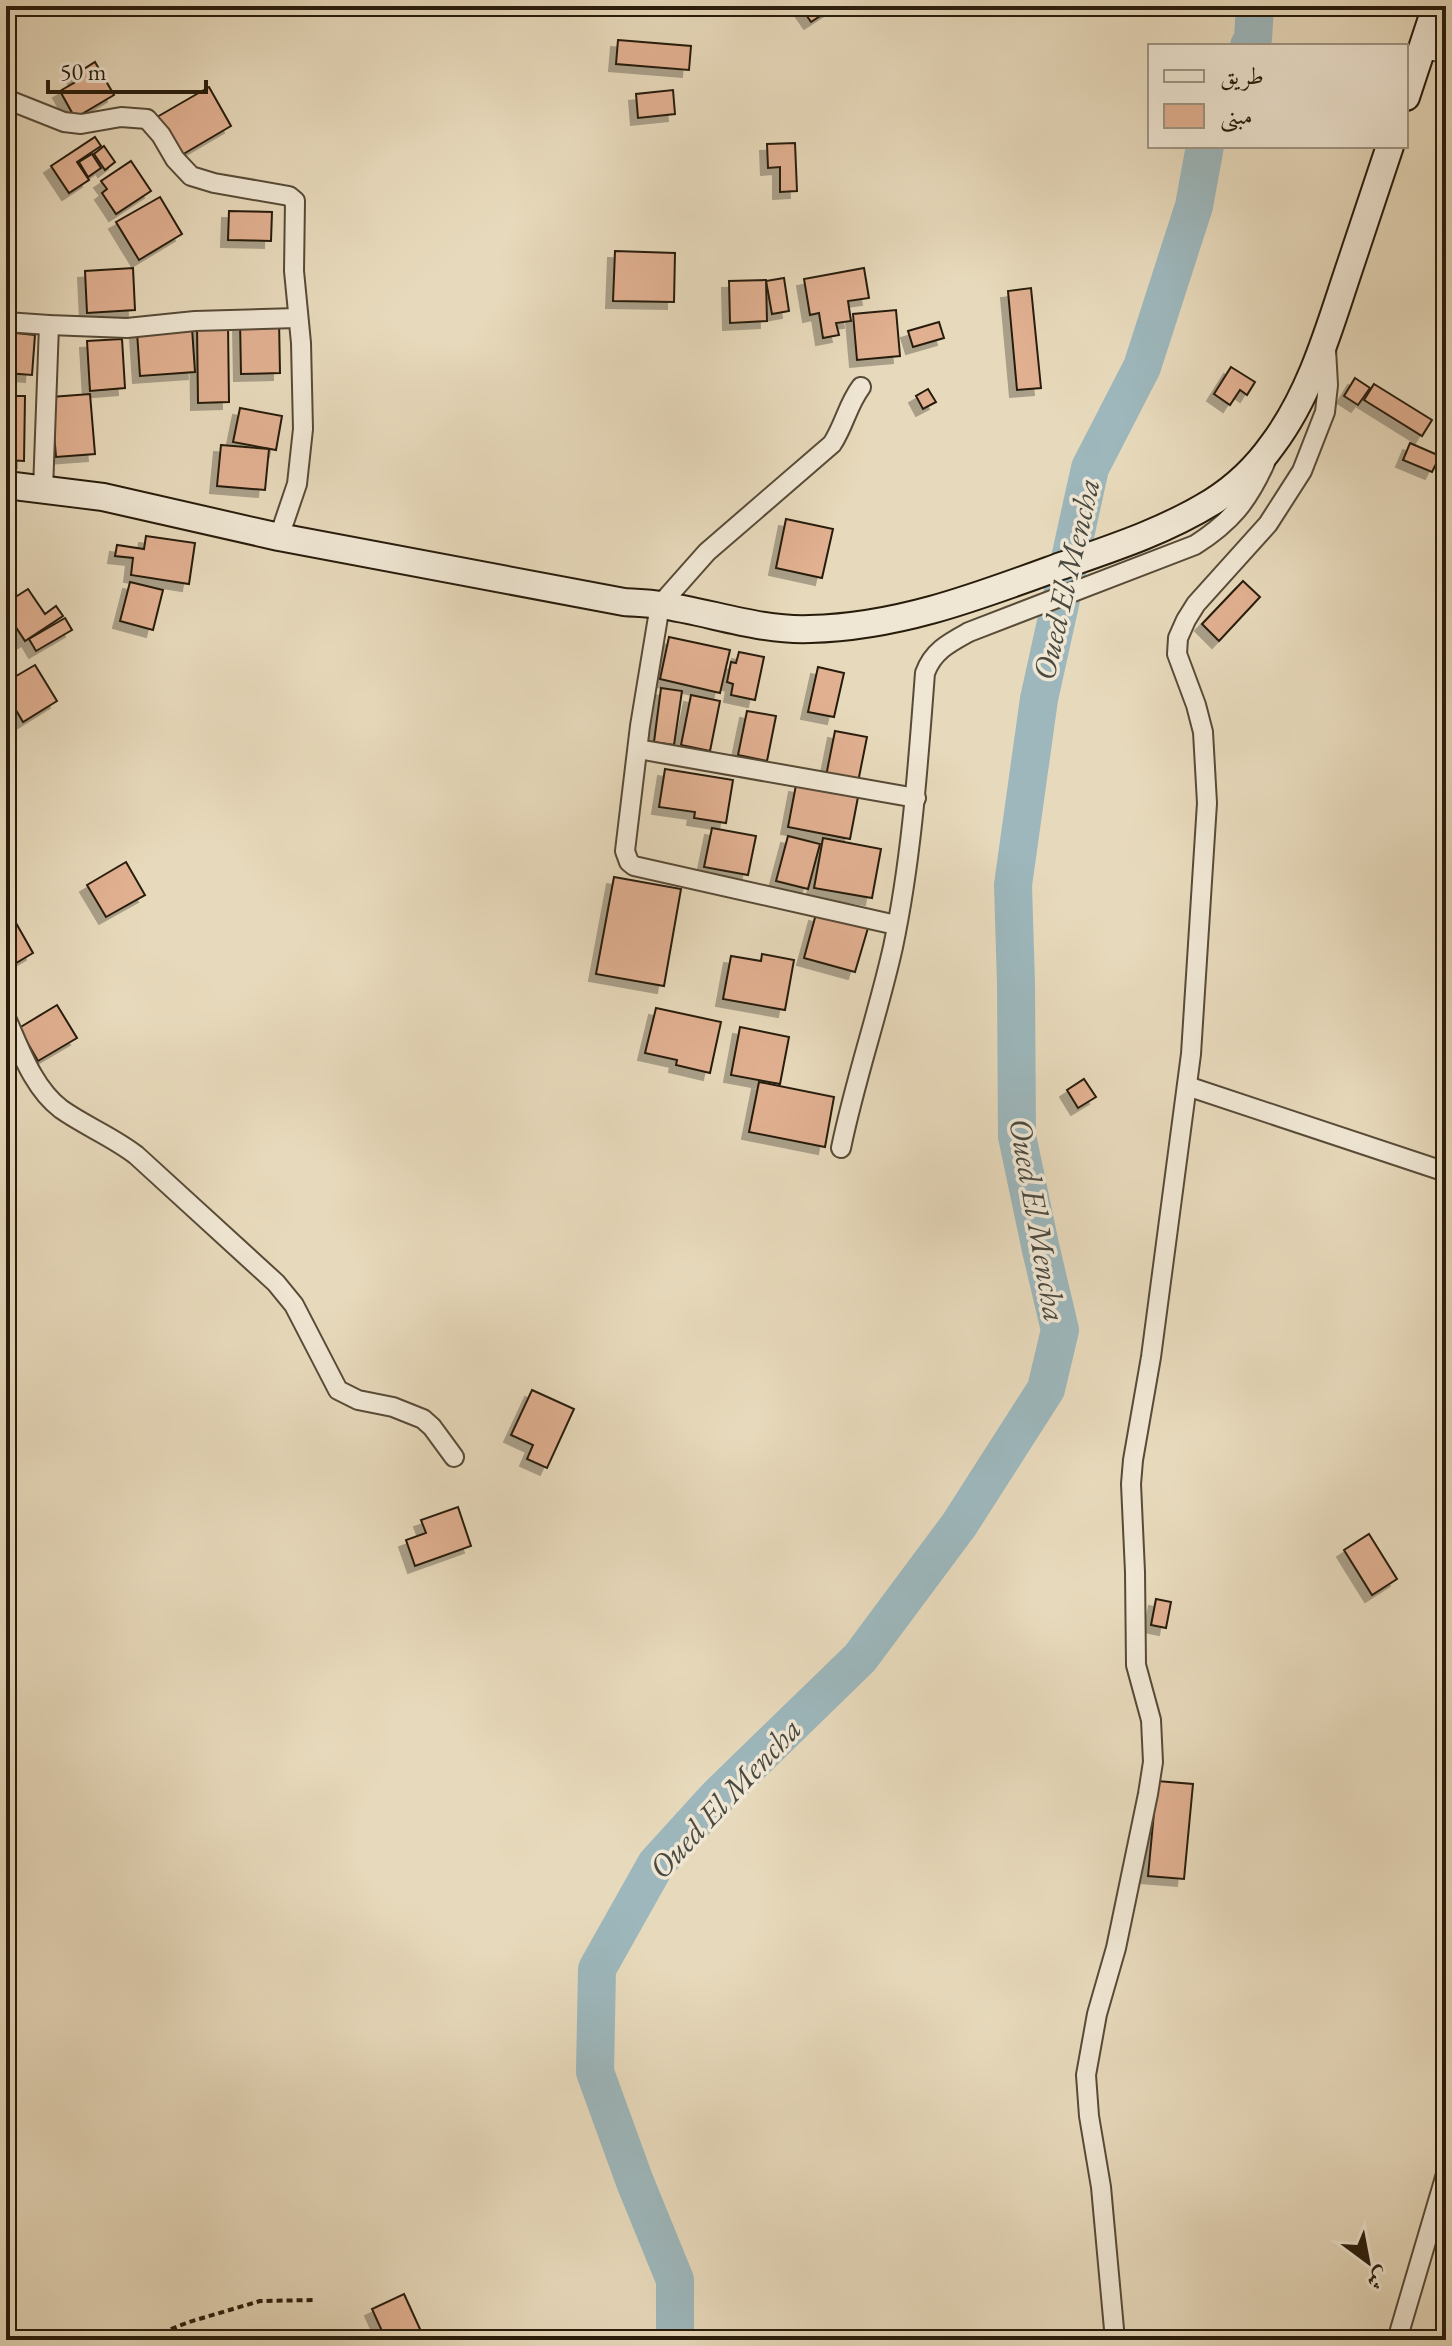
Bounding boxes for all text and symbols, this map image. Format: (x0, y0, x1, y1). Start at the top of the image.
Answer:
scale bar (48, 44, 206, 94)
legend (1148, 44, 1408, 148)
text: 50 m (60, 56, 107, 87)
text: طريق (1220, 60, 1264, 91)
text: مبنى (1220, 100, 1253, 133)
water label: Oued El Mencha (1022, 474, 1110, 684)
water label: Oued El Mencha (999, 1115, 1077, 1325)
water label: Oued El Mencha (639, 1708, 811, 1888)
north arrow (1328, 2222, 1408, 2302)
text: ش (1361, 2260, 1395, 2297)

